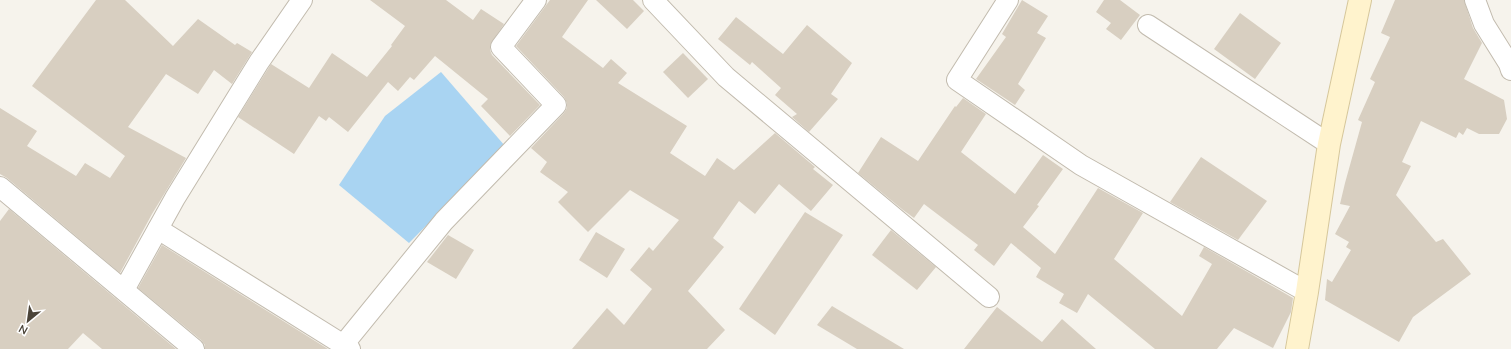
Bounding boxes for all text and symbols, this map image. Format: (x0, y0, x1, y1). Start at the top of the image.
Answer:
north arrow (8, 301, 48, 341)
text: N (16, 322, 30, 338)

